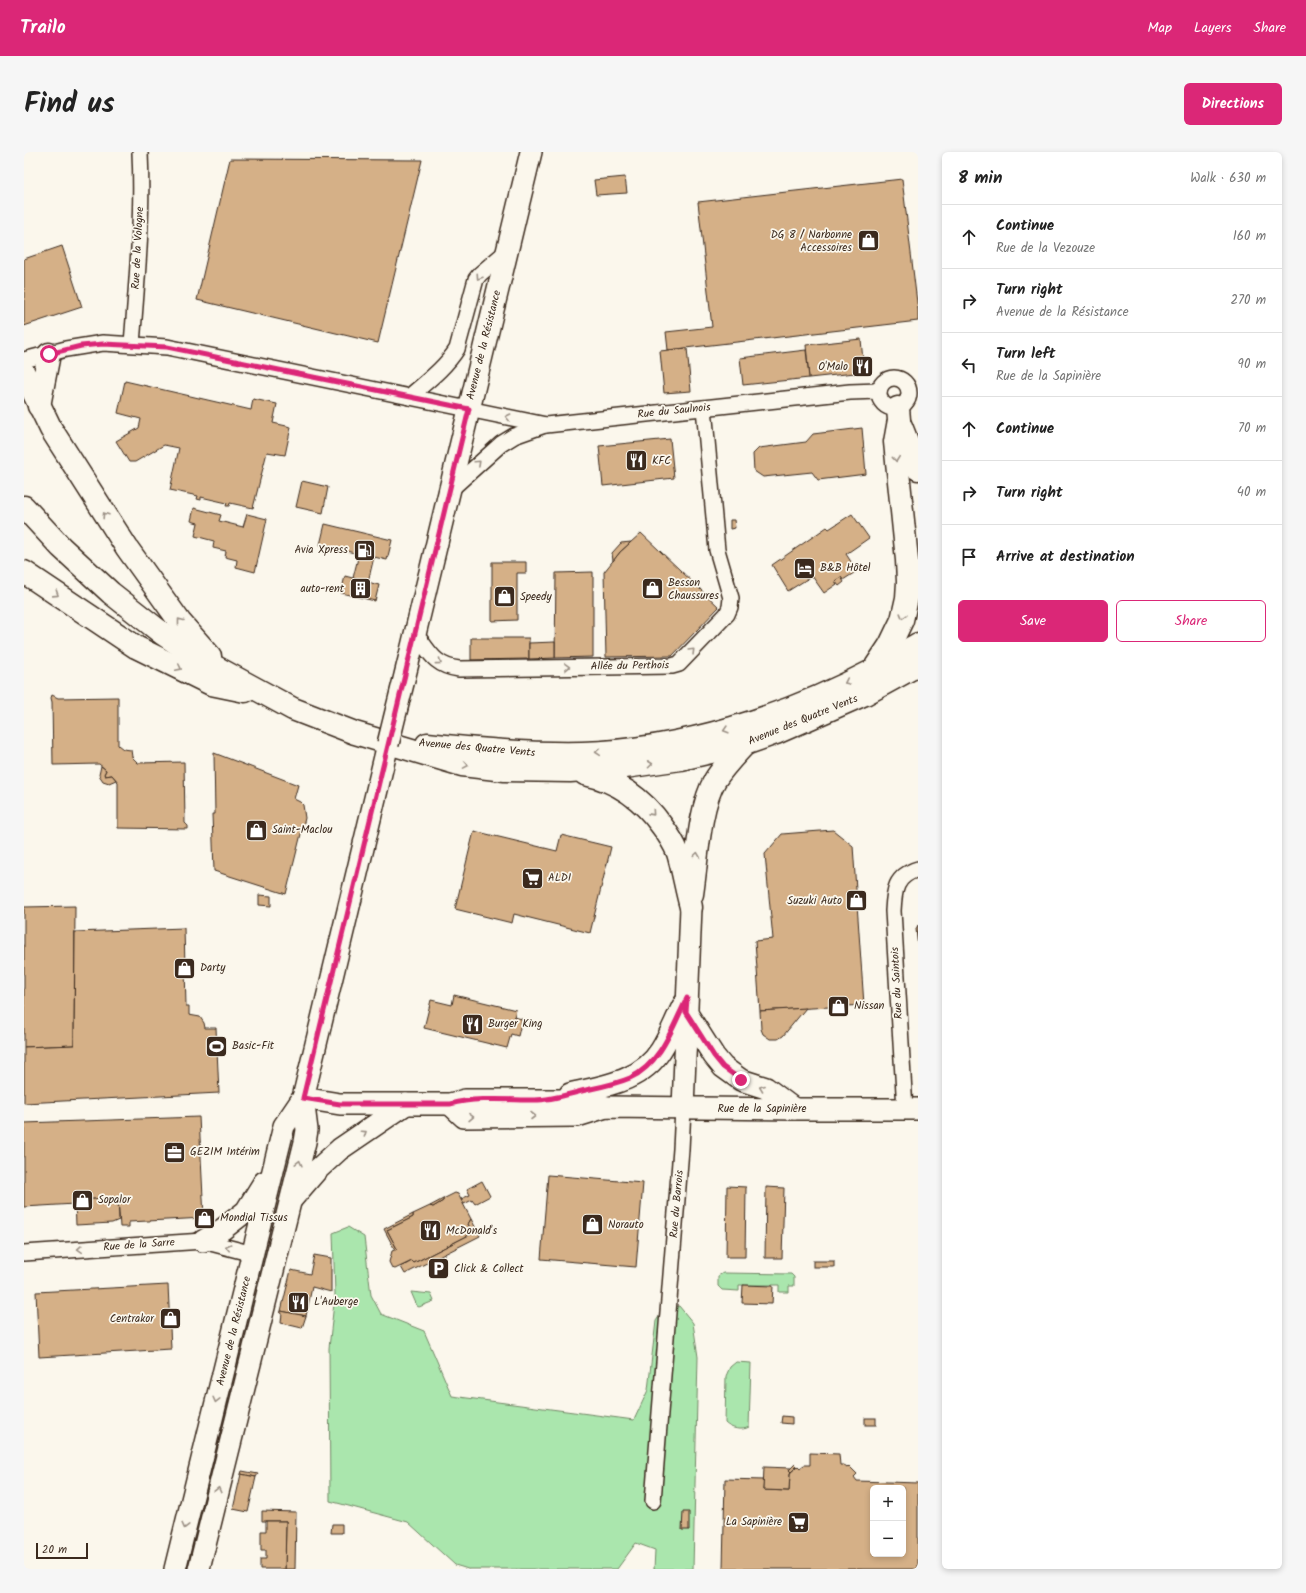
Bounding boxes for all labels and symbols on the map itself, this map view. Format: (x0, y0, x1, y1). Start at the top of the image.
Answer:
street label: Rue de la Vologne (127, 206, 149, 290)
place label: DG 8 / Narbonne Accessoires (771, 226, 852, 257)
shop icon: DG 8 / Narbonne Accessoires (855, 228, 881, 254)
one-way arrow (477, 273, 484, 280)
street label: Avenue de la Résistance (462, 288, 506, 402)
route start (40, 345, 58, 363)
restaurant icon: O'Malo (850, 354, 876, 380)
place label: O'Malo (818, 358, 848, 376)
street label: Rue du Saulnois (637, 398, 712, 424)
one-way arrow (505, 414, 511, 422)
restaurant icon: KFC (623, 448, 649, 474)
place label: KFC (652, 452, 671, 470)
one-way arrow (892, 456, 901, 462)
one-way arrow (473, 460, 481, 468)
one-way arrow (102, 512, 110, 519)
fuel station icon: Avia Xpress (351, 537, 377, 563)
place label: Avia Xpress (294, 541, 348, 559)
hotel icon: B&B Hôtel (792, 555, 818, 581)
place label: B&B Hôtel (820, 559, 871, 577)
place label: Besson Chaussures (668, 574, 719, 605)
building icon: auto-rent (347, 576, 373, 602)
shop icon: Besson Chaussures (640, 576, 666, 602)
place label: auto-rent (301, 580, 345, 598)
shop icon: Speedy (492, 584, 518, 610)
place label: Speedy (520, 588, 552, 606)
one-way arrow (52, 589, 59, 597)
one-way arrow (899, 612, 908, 619)
one-way arrow (177, 619, 184, 626)
one-way arrow (687, 648, 695, 656)
street label: Allée du Perthois (591, 656, 670, 676)
one-way arrow (435, 657, 442, 664)
one-way arrow (175, 663, 183, 671)
one-way arrow (564, 663, 570, 672)
one-way arrow (844, 677, 851, 685)
street label: Avenue des Quatre Vents (746, 690, 861, 750)
one-way arrow (723, 725, 730, 734)
street label: Avenue des Quatre Vents (418, 734, 536, 762)
one-way arrow (595, 747, 601, 756)
one-way arrow (463, 760, 469, 769)
one-way arrow (647, 760, 653, 769)
one-way arrow (648, 808, 655, 816)
shop icon: Saint-Maclou (244, 817, 270, 843)
place label: Saint-Maclou (272, 821, 333, 839)
one-way arrow (693, 852, 702, 858)
supermarket icon: ALDI (520, 865, 546, 891)
place label: ALDI (548, 869, 571, 887)
shop icon: Suzuki Auto (844, 888, 870, 914)
place label: Suzuki Auto (787, 892, 842, 910)
street label: Rue du Saintois (886, 946, 908, 1020)
shop icon: Darty (172, 955, 198, 981)
place label: Darty (200, 959, 226, 977)
shop icon: Nissan (825, 993, 851, 1019)
place label: Nissan (854, 997, 885, 1015)
restaurant icon: Burger King (460, 1011, 486, 1037)
place label: Burger King (488, 1015, 542, 1033)
sports icon: Basic-Fit (204, 1033, 230, 1059)
place label: Basic-Fit (232, 1037, 275, 1055)
route end (732, 1071, 750, 1089)
one-way arrow (759, 1084, 766, 1092)
street label: Rue de la Sapinière (718, 1100, 807, 1118)
one-way arrow (530, 1112, 536, 1120)
one-way arrow (468, 1113, 474, 1121)
one-way arrow (360, 1130, 367, 1138)
office icon: GEZIM Intérim (162, 1139, 188, 1165)
place label: GEZIM Intérim (190, 1143, 260, 1161)
one-way arrow (295, 1160, 303, 1167)
street label: Rue du Barrois (665, 1169, 689, 1239)
shop icon: Sopalor (69, 1187, 95, 1213)
place label: Sopalor (98, 1191, 132, 1209)
shop icon: Mondial Tissus (191, 1205, 217, 1231)
place label: Mondial Tissus (220, 1209, 288, 1227)
shop icon: Norauto (579, 1212, 605, 1238)
place label: Norauto (608, 1216, 644, 1234)
restaurant icon: McDonald's (417, 1218, 443, 1244)
place label: McDonald's (446, 1222, 497, 1240)
street label: Rue de la Sarre (103, 1234, 175, 1256)
one-way arrow (225, 1243, 231, 1251)
one-way arrow (77, 1245, 83, 1254)
parking icon: Click & Collect (426, 1256, 452, 1282)
place label: Click & Collect (454, 1260, 524, 1278)
street label: Avenue de la Résistance (212, 1274, 256, 1388)
restaurant icon: L'Auberge (285, 1289, 311, 1315)
place label: L'Auberge (314, 1293, 358, 1311)
shop icon: Centrakor (157, 1306, 183, 1332)
place label: Centrakor (110, 1310, 155, 1328)
one-way arrow (213, 1397, 221, 1403)
one-way arrow (214, 1487, 222, 1494)
supermarket icon: La Sapinière (785, 1509, 811, 1535)
place label: La Sapinière (726, 1513, 782, 1531)
one-way arrow (182, 1523, 190, 1530)
scale bar (36, 1541, 88, 1560)

